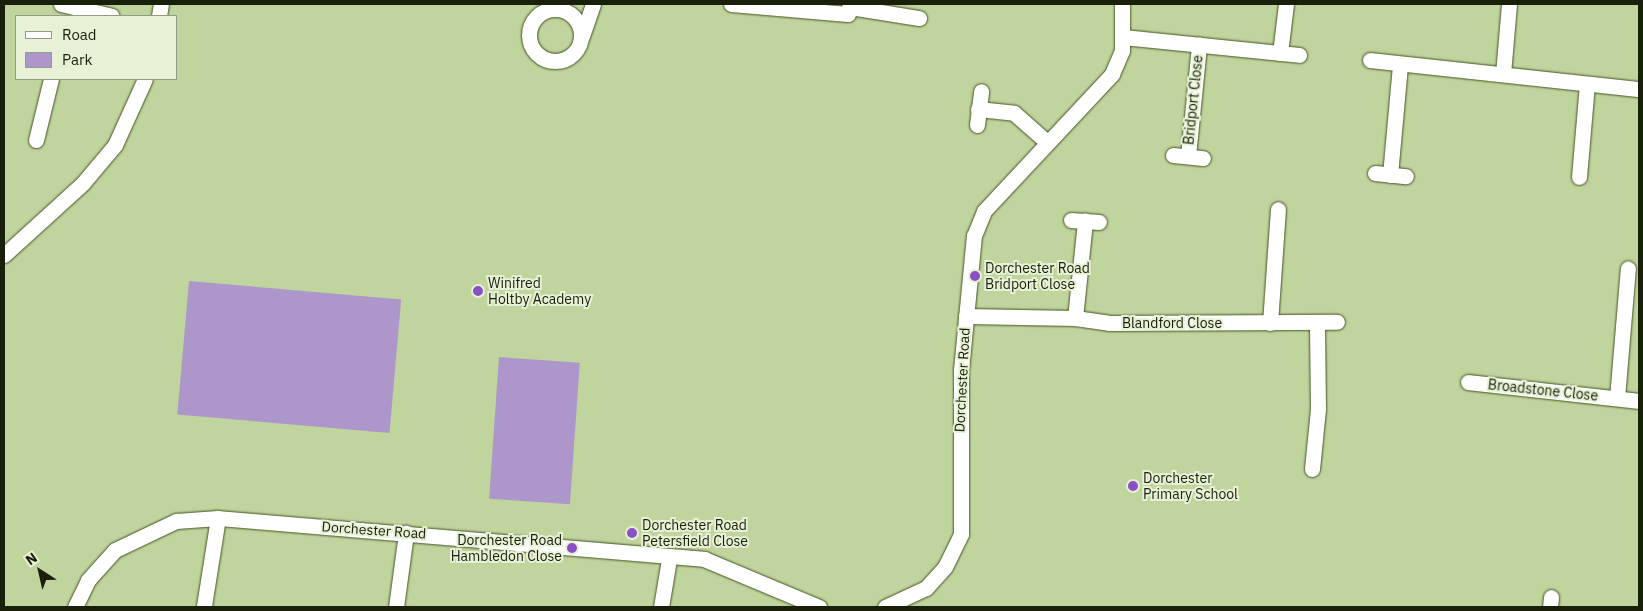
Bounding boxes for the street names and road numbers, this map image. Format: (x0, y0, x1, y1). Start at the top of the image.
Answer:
street label: Bridport Close (1180, 54, 1206, 146)
street label: Blandford Close (1122, 315, 1222, 331)
street label: Dorchester Road (951, 327, 973, 433)
street label: Broadstone Close (1487, 376, 1599, 404)
street label: Dorchester Road (321, 518, 427, 542)

